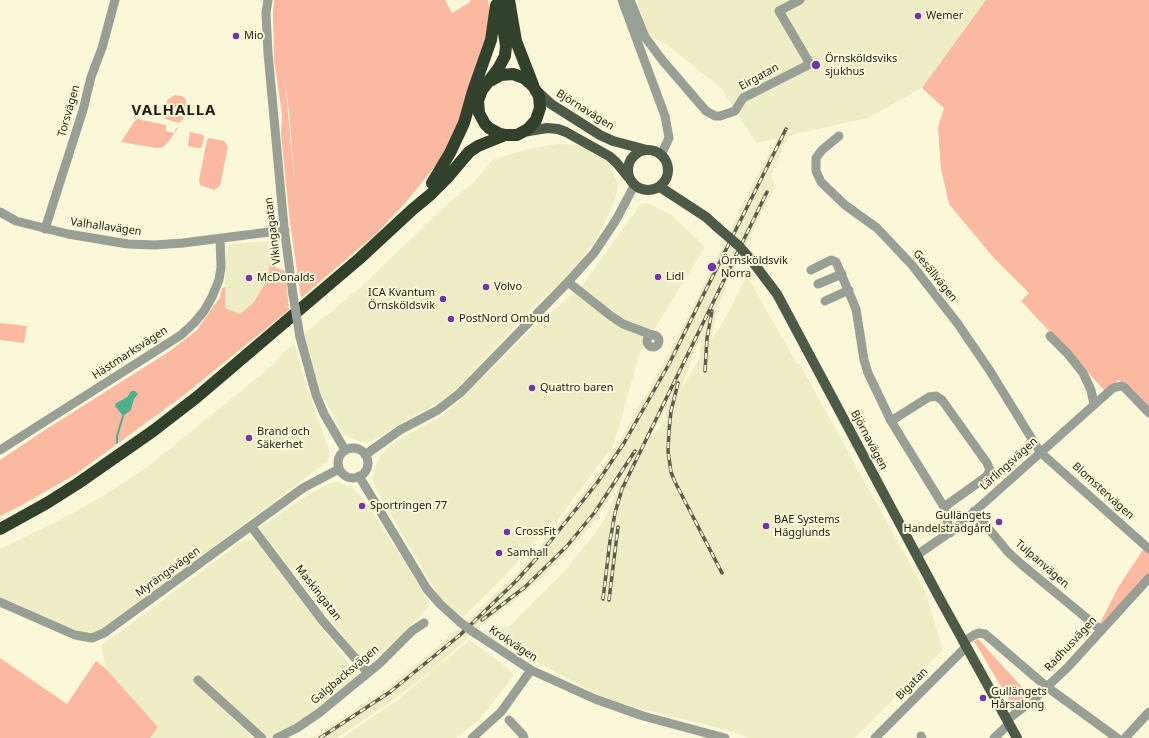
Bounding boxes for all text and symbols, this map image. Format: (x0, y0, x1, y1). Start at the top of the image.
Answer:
place label: Wemer (926, 9, 963, 23)
marker: Wemer (913, 11, 923, 21)
place label: Mio (244, 29, 263, 43)
marker: Mio (231, 31, 241, 41)
place label: Örnsköldsviks sjukhus (825, 52, 897, 78)
marker: Örnsköldsviks sjukhus (810, 59, 822, 71)
street label: Eirgatan (737, 61, 781, 93)
street label: Torsvägen (55, 84, 83, 138)
street label: Björnavägen (554, 87, 616, 133)
district label: VALHALLA (132, 102, 216, 120)
street label: Vikingagatan (262, 197, 284, 265)
street label: Valhallavägen (70, 215, 142, 239)
street label: Gesällvägen (910, 247, 960, 305)
place label: Örnsköldsvik Norra (721, 254, 788, 280)
marker: Örnsköldsvik Norra (706, 261, 718, 273)
place label: Lidl (666, 270, 684, 284)
place label: McDonalds (257, 271, 315, 285)
marker: Lidl (653, 272, 663, 282)
marker: McDonalds (244, 273, 254, 283)
place label: Volvo (494, 280, 522, 294)
marker: Volvo (481, 282, 491, 292)
place label: ICA Kvantum Örnsköldsvik (368, 286, 435, 312)
marker: ICA Kvantum Örnsköldsvik (438, 294, 448, 304)
place label: PostNord Ombud (459, 312, 550, 326)
marker: PostNord Ombud (446, 314, 456, 324)
street label: Hästmarksvägen (90, 324, 170, 382)
place label: Quattro baren (540, 381, 614, 395)
marker: Quattro baren (527, 383, 537, 393)
street label: Björnavägen (848, 408, 890, 472)
place label: Brand och Säkerhet (257, 425, 310, 451)
marker: Brand och Säkerhet (244, 433, 254, 443)
street label: Lärlingsvägen (978, 435, 1040, 493)
street label: Blomstervägen (1069, 460, 1137, 522)
place label: Sportringen 77 (370, 499, 447, 513)
marker: Sportringen 77 (357, 501, 367, 511)
place label: Gullängets Handelsträdgård (904, 509, 991, 535)
place label: BAE Systems Hägglunds (774, 513, 840, 539)
marker: Gullängets Handelsträdgård (994, 517, 1004, 527)
marker: BAE Systems Hägglunds (761, 521, 771, 531)
place label: CrossFit (515, 525, 556, 539)
marker: CrossFit (502, 527, 512, 537)
street label: Tulpanvägen (1013, 537, 1071, 591)
street label: Myrängsvägen (133, 544, 203, 600)
place label: Samhall (507, 546, 548, 560)
marker: Samhall (494, 548, 504, 558)
street label: Maskingatan (292, 563, 344, 623)
street label: Radhusvägen (1042, 614, 1100, 674)
street label: Krokvägen (486, 623, 540, 665)
street label: Galgbacksvägen (308, 643, 382, 707)
street label: Bigatan (893, 665, 931, 703)
place label: Gullängets Hårsalong (991, 685, 1047, 711)
marker: Gullängets Hårsalong (978, 693, 988, 703)

